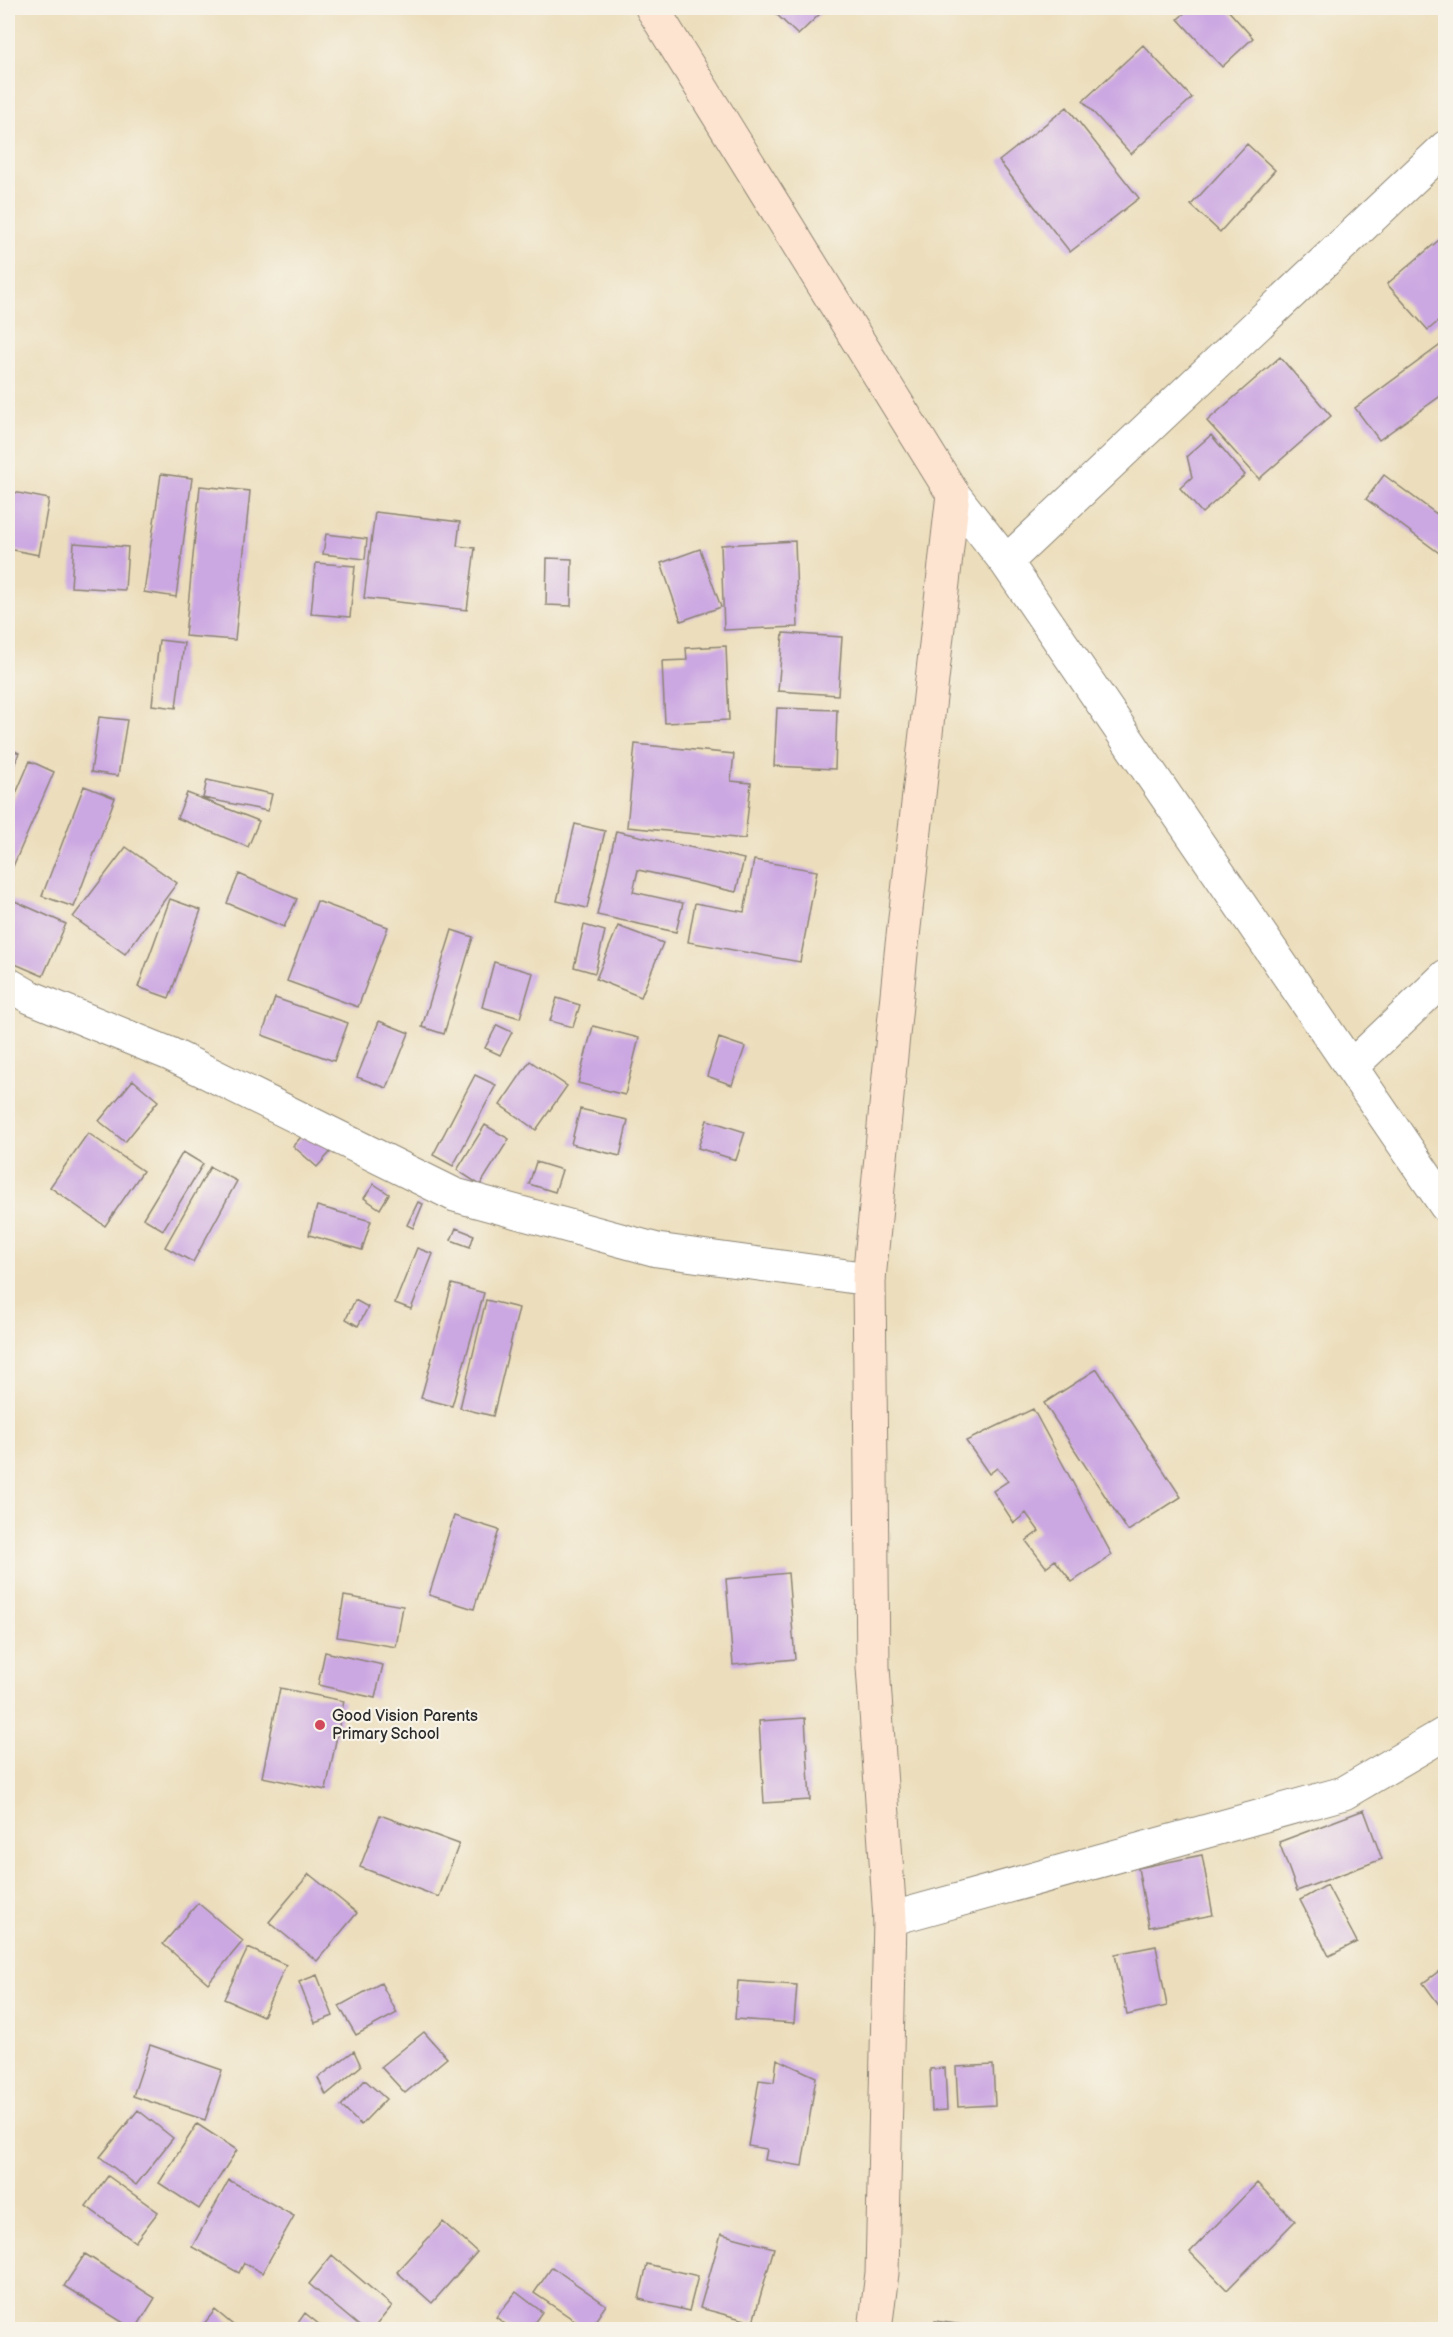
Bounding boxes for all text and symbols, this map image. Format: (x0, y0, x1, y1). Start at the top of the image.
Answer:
place label: Good Vision Parents Primary School (332, 1707, 478, 1744)
marker: Good Vision Parents Primary School (313, 1718, 327, 1732)

